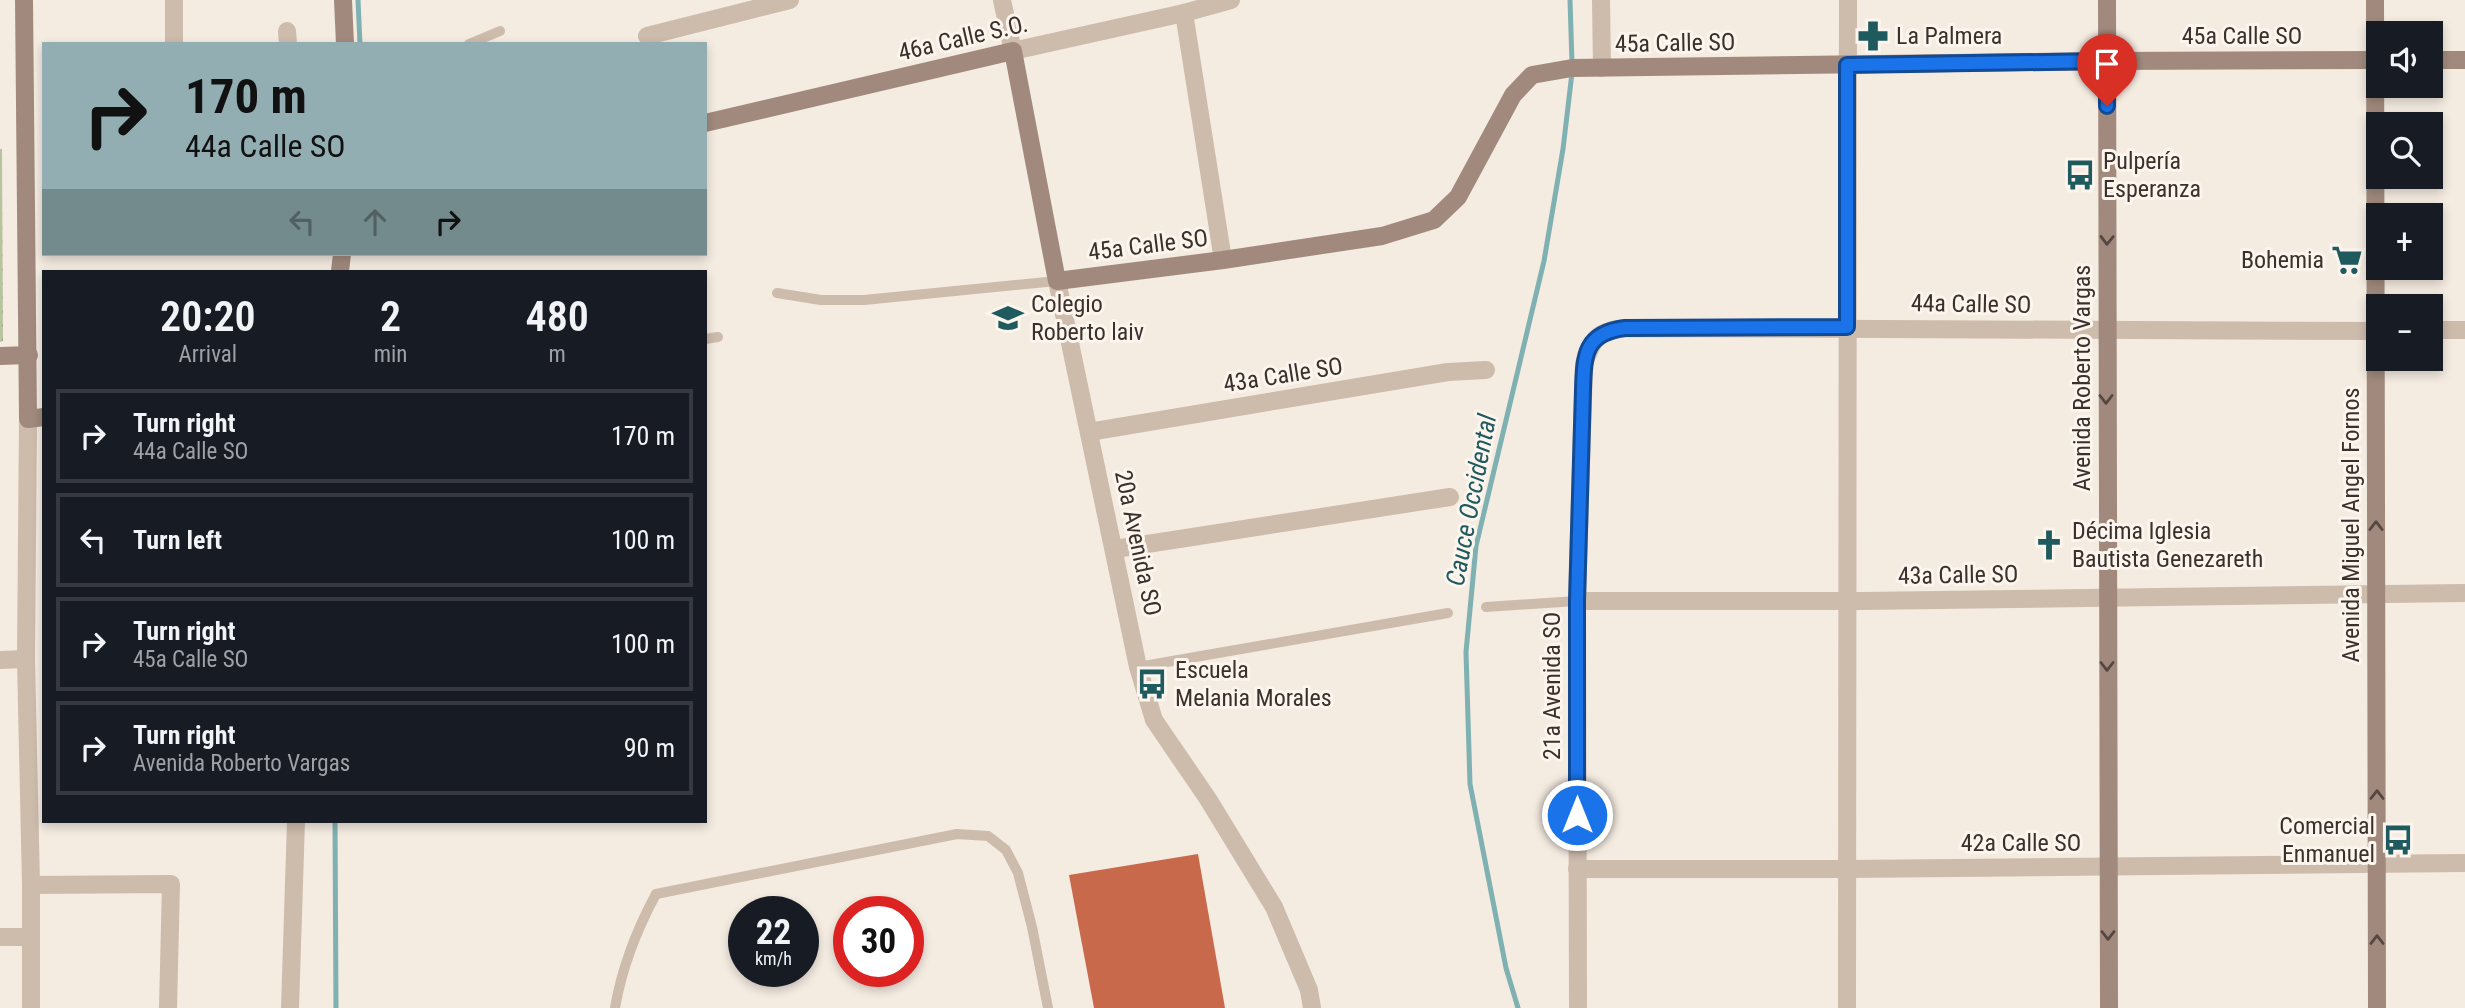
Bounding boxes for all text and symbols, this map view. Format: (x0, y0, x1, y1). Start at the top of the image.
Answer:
street label: 46a Calle S.O. (896, 10, 1030, 66)
pharmacy icon: La Palmera (1856, 19, 1890, 53)
map controls (2366, 21, 2443, 371)
button: sound (2366, 21, 2443, 98)
place label: La Palmera (1896, 22, 2002, 50)
street label: 45a Calle SO (2182, 22, 2302, 50)
street label: 45a Calle SO (1615, 28, 1735, 58)
pin (2077, 34, 2137, 106)
icon: arrive (2088, 45, 2126, 83)
text: 170 m (185, 68, 307, 125)
icon: right (70, 70, 161, 161)
button: search (2366, 112, 2443, 189)
text: 44a Calle SO (185, 127, 346, 165)
place label: Pulpería Esperanza (2103, 147, 2201, 203)
bus stop icon: Pulpería Esperanza (2063, 158, 2097, 192)
icon: left (283, 203, 321, 241)
icon: ahead (356, 203, 394, 241)
icon: right (429, 203, 467, 241)
button: + (2366, 203, 2443, 280)
street label: 45a Calle SO (1087, 224, 1209, 266)
one-way arrow (2099, 235, 2115, 245)
supermarket icon: Bohemia (2330, 243, 2364, 277)
place label: Bohemia (2241, 246, 2324, 274)
street label: Avenida Roberto Vargas (2068, 265, 2096, 491)
street label: 44a Calle SO (1911, 289, 2031, 319)
place label: Colegio Roberto laiv (1031, 290, 1144, 346)
text: 20:20 (160, 292, 256, 341)
text: 2 (380, 292, 401, 341)
text: 480 (526, 292, 589, 341)
button: − (2366, 294, 2443, 371)
school or university icon: Colegio Roberto laiv (991, 301, 1025, 335)
text: Arrival (179, 341, 237, 368)
text: min (374, 341, 407, 368)
text: m (549, 341, 566, 368)
street label: 43a Calle SO (1221, 352, 1345, 398)
street label: Avenida Miguel Angel Fornos (2337, 388, 2365, 662)
one-way arrow (2098, 394, 2114, 404)
text: Turn right (133, 408, 235, 438)
water label: Cauce Occidental (1440, 410, 1503, 588)
icon: right (74, 417, 112, 455)
text: 170 m (611, 421, 675, 451)
text: 44a Calle SO (133, 438, 248, 465)
street label: 20a Avenida SO (1109, 468, 1167, 618)
place label: Décima Iglesia Bautista Genezareth (2072, 517, 2263, 573)
one-way arrow (2368, 520, 2384, 531)
icon: left (74, 521, 112, 559)
text: Turn left (133, 525, 222, 555)
text: 100 m (611, 525, 675, 555)
church icon: Décima Iglesia Bautista Genezareth (2032, 528, 2066, 562)
street label: 43a Calle SO (1898, 560, 2018, 590)
street label: 21a Avenida SO (1538, 612, 1566, 760)
text: Turn right (133, 616, 235, 646)
icon: right (74, 625, 112, 663)
text: 100 m (611, 629, 675, 659)
text: 45a Calle SO (133, 646, 248, 673)
place label: Escuela Melania Morales (1175, 656, 1332, 712)
one-way arrow (2099, 661, 2115, 672)
bus stop icon: Escuela Melania Morales (1135, 667, 1169, 701)
text: Turn right (133, 720, 235, 750)
icon: right (74, 729, 112, 767)
text: 90 m (624, 733, 675, 763)
text: Avenida Roberto Vargas (133, 750, 350, 777)
position arrow (1540, 778, 1614, 852)
one-way arrow (2369, 790, 2385, 800)
place label: Comercial Enmanuel (2279, 812, 2375, 868)
bus stop icon: Comercial Enmanuel (2381, 823, 2415, 857)
street label: 42a Calle SO (1961, 829, 2081, 857)
speed limit sign: 30 (833, 896, 924, 987)
text: 22 (756, 912, 791, 953)
one-way arrow (2100, 930, 2116, 941)
one-way arrow (2369, 934, 2385, 945)
text: km/h (755, 948, 792, 969)

